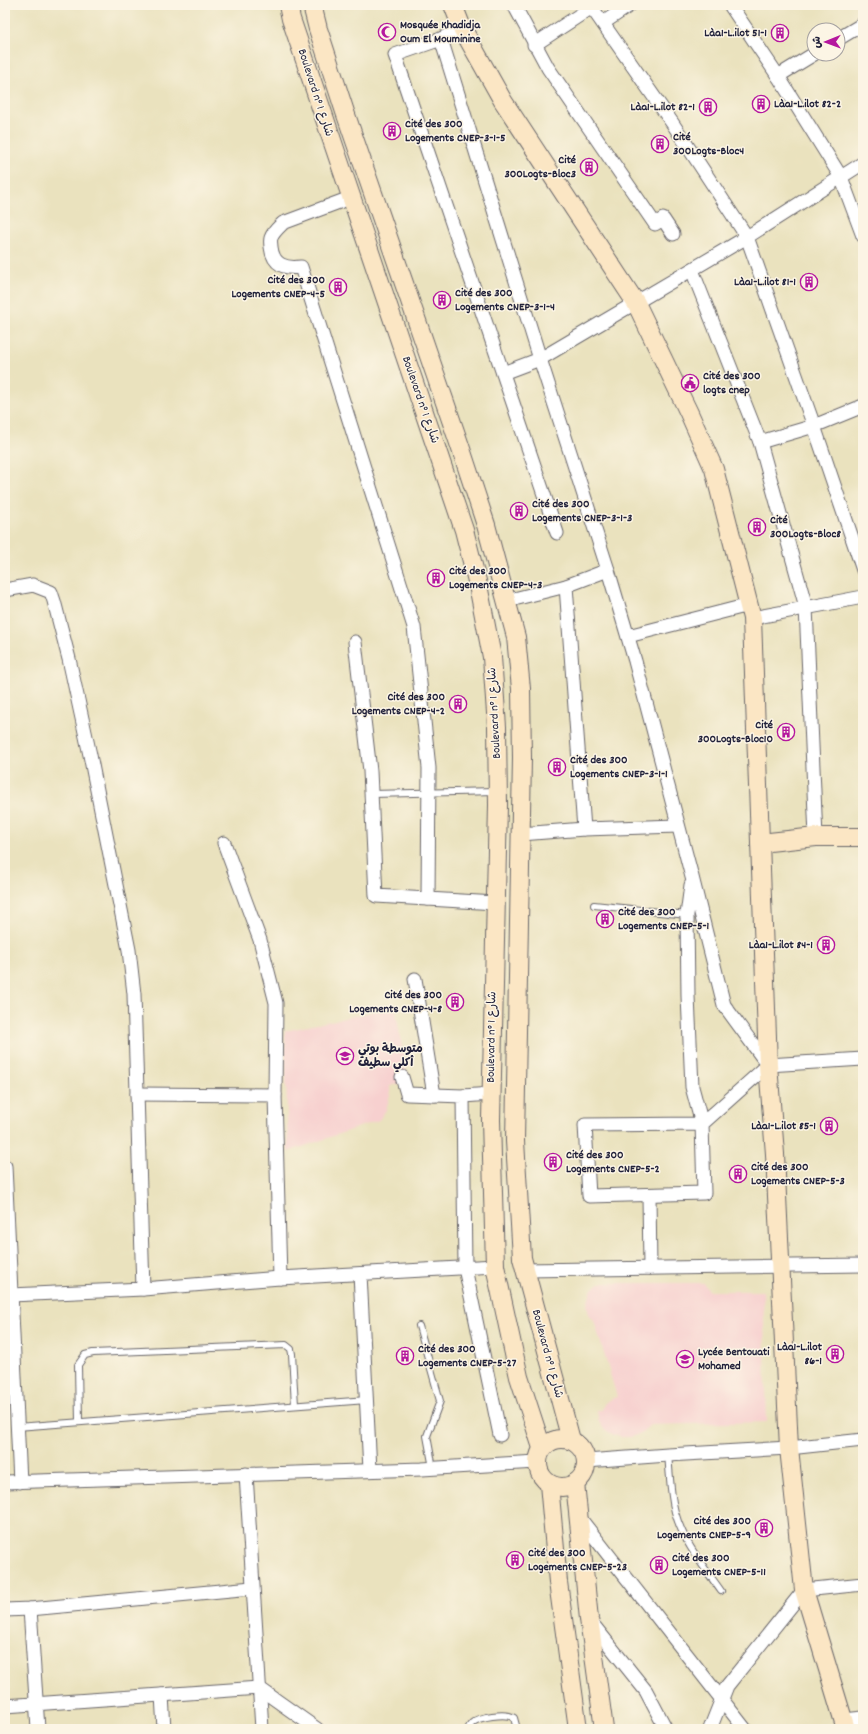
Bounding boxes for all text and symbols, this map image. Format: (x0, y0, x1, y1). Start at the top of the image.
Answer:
place label: Mosquée Khadidja Oum El Mouminine (400, 17, 481, 48)
mosque icon: Mosquée Khadidja Oum El Mouminine (377, 22, 397, 42)
north arrow (806, 22, 846, 62)
building icon: Làa1-L.ilot 51-1 (770, 23, 790, 43)
place label: Làa1-L.ilot 51-1 (704, 25, 767, 42)
text: ش (810, 36, 826, 48)
street label: Boulevard n° شارع 1 (293, 47, 337, 139)
building icon: Làa1-L.ilot 82-2 (751, 94, 771, 114)
place label: Làa1-L.ilot 82-2 (774, 96, 841, 113)
building icon: Làa1-L.ilot 82-1 (698, 97, 718, 117)
place label: Làa1-L.ilot 82-1 (630, 99, 695, 116)
place label: Cité des 300 Logements CNEP-3-1-5 (405, 116, 506, 147)
building icon: Cité des 300 Logements CNEP-3-1-5 (382, 121, 402, 141)
place label: Cité 300Logts-Bloc4 (673, 129, 744, 160)
building icon: Cité 300Logts-Bloc4 (650, 134, 670, 154)
place label: Cité 300Logts-Bloc3 (504, 152, 576, 183)
building icon: Cité 300Logts-Bloc3 (579, 157, 599, 177)
place label: Cité des 300 Logements CNEP-4-5 (231, 272, 325, 303)
building icon: Làa1-L.ilot 81-1 (799, 272, 819, 292)
place label: Làa1-L.ilot 81-1 (734, 274, 796, 291)
building icon: Cité des 300 Logements CNEP-4-5 (328, 277, 348, 297)
place label: Cité des 300 Logements CNEP-3-1-4 (455, 285, 555, 316)
building icon: Cité des 300 Logements CNEP-3-1-4 (432, 290, 452, 310)
street label: Boulevard n° شارع 1 (397, 354, 443, 446)
place label: Cité des 300 logts cnep (703, 368, 761, 399)
public building icon: Cité des 300 logts cnep (680, 373, 700, 393)
place label: Cité des 300 Logements CNEP-3-1-3 (532, 496, 632, 527)
building icon: Cité des 300 Logements CNEP-3-1-3 (509, 501, 529, 521)
place label: Cité 300Logts-Bloc8 (770, 512, 841, 543)
building icon: Cité 300Logts-Bloc8 (747, 517, 767, 537)
place label: Cité des 300 Logements CNEP-4-3 (449, 563, 542, 594)
building icon: Cité des 300 Logements CNEP-4-3 (426, 568, 446, 588)
street label: Boulevard n° شارع 1 (484, 667, 506, 759)
place label: Cité des 300 Logements CNEP-4-2 (352, 689, 445, 720)
building icon: Cité des 300 Logements CNEP-4-2 (448, 694, 468, 714)
place label: Cité 300Logts-Bloc10 (698, 717, 773, 748)
building icon: Cité 300Logts-Bloc10 (776, 722, 796, 742)
place label: Cité des 300 Logements CNEP-3-1-1 (570, 752, 668, 783)
building icon: Cité des 300 Logements CNEP-3-1-1 (547, 757, 567, 777)
place label: Cité des 300 Logements CNEP-5-1 (618, 904, 710, 935)
building icon: Cité des 300 Logements CNEP-5-1 (595, 909, 615, 929)
building icon: Làa1-L.ilot 84-1 (816, 935, 836, 955)
place label: Làa1-L.ilot 84-1 (749, 937, 813, 954)
place label: Cité des 300 Logements CNEP-4-8 (349, 987, 442, 1018)
street label: Boulevard n° شارع 1 (483, 991, 501, 1083)
building icon: Cité des 300 Logements CNEP-4-8 (445, 992, 465, 1012)
place label: متوسطة بوتي أكلي سطيف (358, 1041, 423, 1073)
school or university icon: متوسطة بوتي أكلي سطيف (335, 1046, 355, 1066)
building icon: Làa1-L.ilot 85-1 (819, 1116, 839, 1136)
place label: Làa1-L.ilot 85-1 (751, 1118, 816, 1135)
place label: Cité des 300 Logements CNEP-5-2 (566, 1147, 660, 1178)
building icon: Cité des 300 Logements CNEP-5-2 (543, 1152, 563, 1172)
place label: Cité des 300 Logements CNEP-5-3 (751, 1159, 845, 1190)
building icon: Cité des 300 Logements CNEP-5-3 (728, 1164, 748, 1184)
street label: Boulevard n° شارع 1 (527, 1308, 567, 1400)
place label: Làa1-L.ilot 86-1 (777, 1339, 823, 1370)
place label: Cité des 300 Logements CNEP-5-27 (418, 1341, 517, 1372)
place label: Lycée Bentouati Mohamed (698, 1344, 770, 1375)
building icon: Làa1-L.ilot 86-1 (825, 1344, 845, 1364)
building icon: Cité des 300 Logements CNEP-5-27 (395, 1346, 415, 1366)
school or university icon: Lycée Bentouati Mohamed (675, 1349, 695, 1369)
place label: Cité des 300 Logements CNEP-5-9 (657, 1513, 751, 1544)
building icon: Cité des 300 Logements CNEP-5-9 (754, 1518, 774, 1538)
place label: Cité des 300 Logements CNEP-5-23 (528, 1545, 627, 1576)
building icon: Cité des 300 Logements CNEP-5-23 (505, 1550, 525, 1570)
place label: Cité des 300 Logements CNEP-5-11 (672, 1550, 766, 1581)
building icon: Cité des 300 Logements CNEP-5-11 (649, 1555, 669, 1575)

